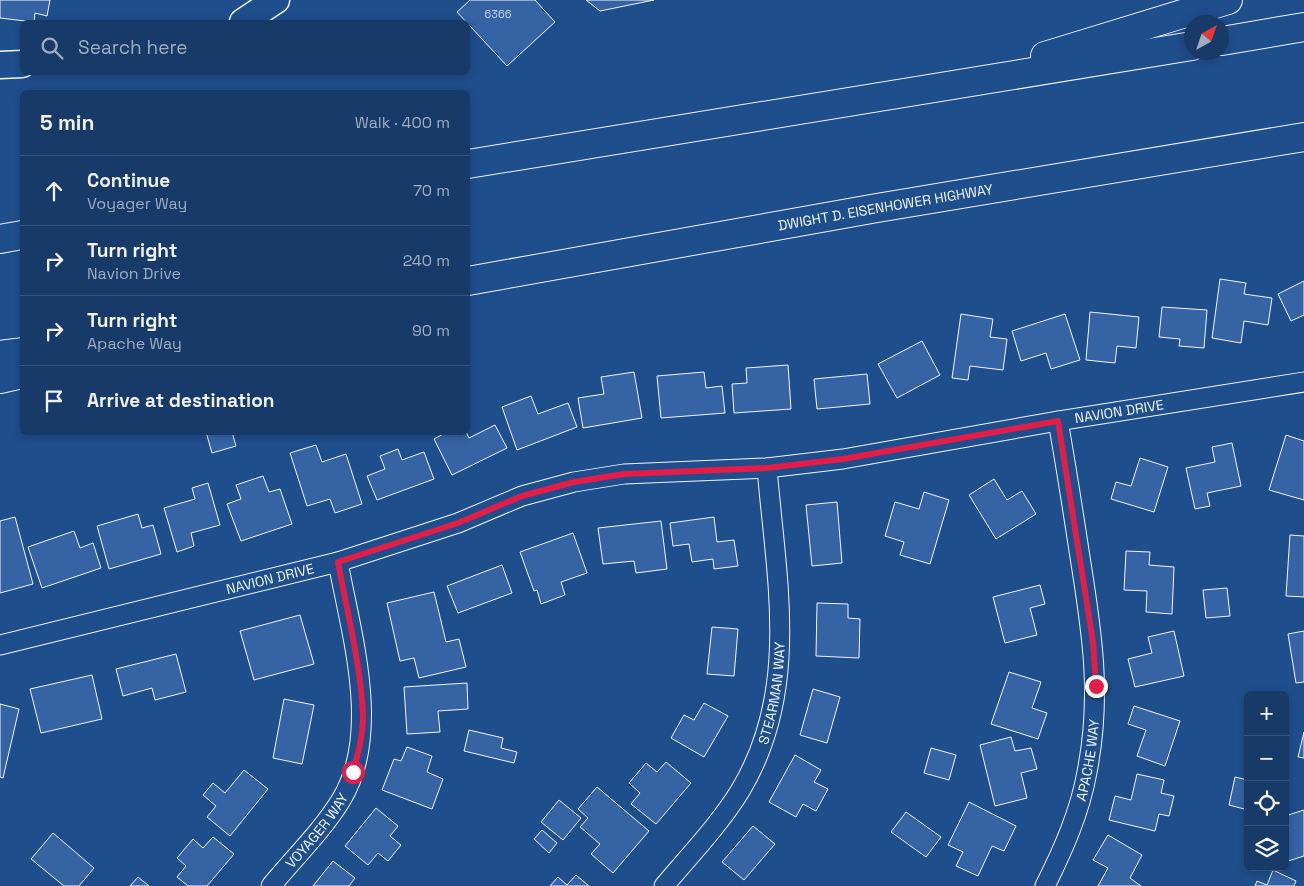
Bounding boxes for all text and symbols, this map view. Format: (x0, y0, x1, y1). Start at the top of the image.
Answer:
house number: 6366 (485, 7, 512, 21)
north arrow (1184, 15, 1229, 60)
search box (20, 20, 470, 75)
icon: search (38, 34, 66, 62)
text: Search here (78, 35, 188, 60)
text: 5 min (40, 109, 94, 136)
text: Walk · 400 m (355, 112, 450, 133)
text: Continue (87, 168, 170, 193)
icon: ahead (40, 177, 68, 205)
text: 70 m (413, 180, 450, 201)
street label: DWIGHT D. EISENHOWER HIGHWAY (777, 180, 995, 234)
text: Voyager Way (87, 193, 187, 214)
text: Turn right (87, 238, 177, 263)
icon: right (40, 247, 68, 275)
text: 240 m (403, 250, 450, 271)
text: Navion Drive (87, 263, 181, 284)
text: Turn right (87, 308, 177, 333)
icon: right (40, 317, 68, 345)
text: 90 m (412, 320, 450, 341)
text: Apache Way (87, 333, 182, 354)
icon: arrive (40, 387, 68, 415)
text: Arrive at destination (87, 388, 275, 413)
street label: NAVION DRIVE (1073, 395, 1165, 427)
street label: NAVION DRIVE (224, 559, 316, 598)
street label: STEARMAN WAY (754, 641, 789, 747)
route end (1085, 675, 1108, 698)
map controls (1244, 691, 1289, 871)
button: + (1244, 691, 1289, 736)
street label: APACHE WAY (1072, 718, 1103, 803)
button: − (1244, 736, 1289, 781)
route start (342, 761, 365, 784)
button: locate (1244, 781, 1289, 826)
street label: VOYAGER WAY (281, 789, 352, 872)
button: layers (1244, 826, 1289, 871)

